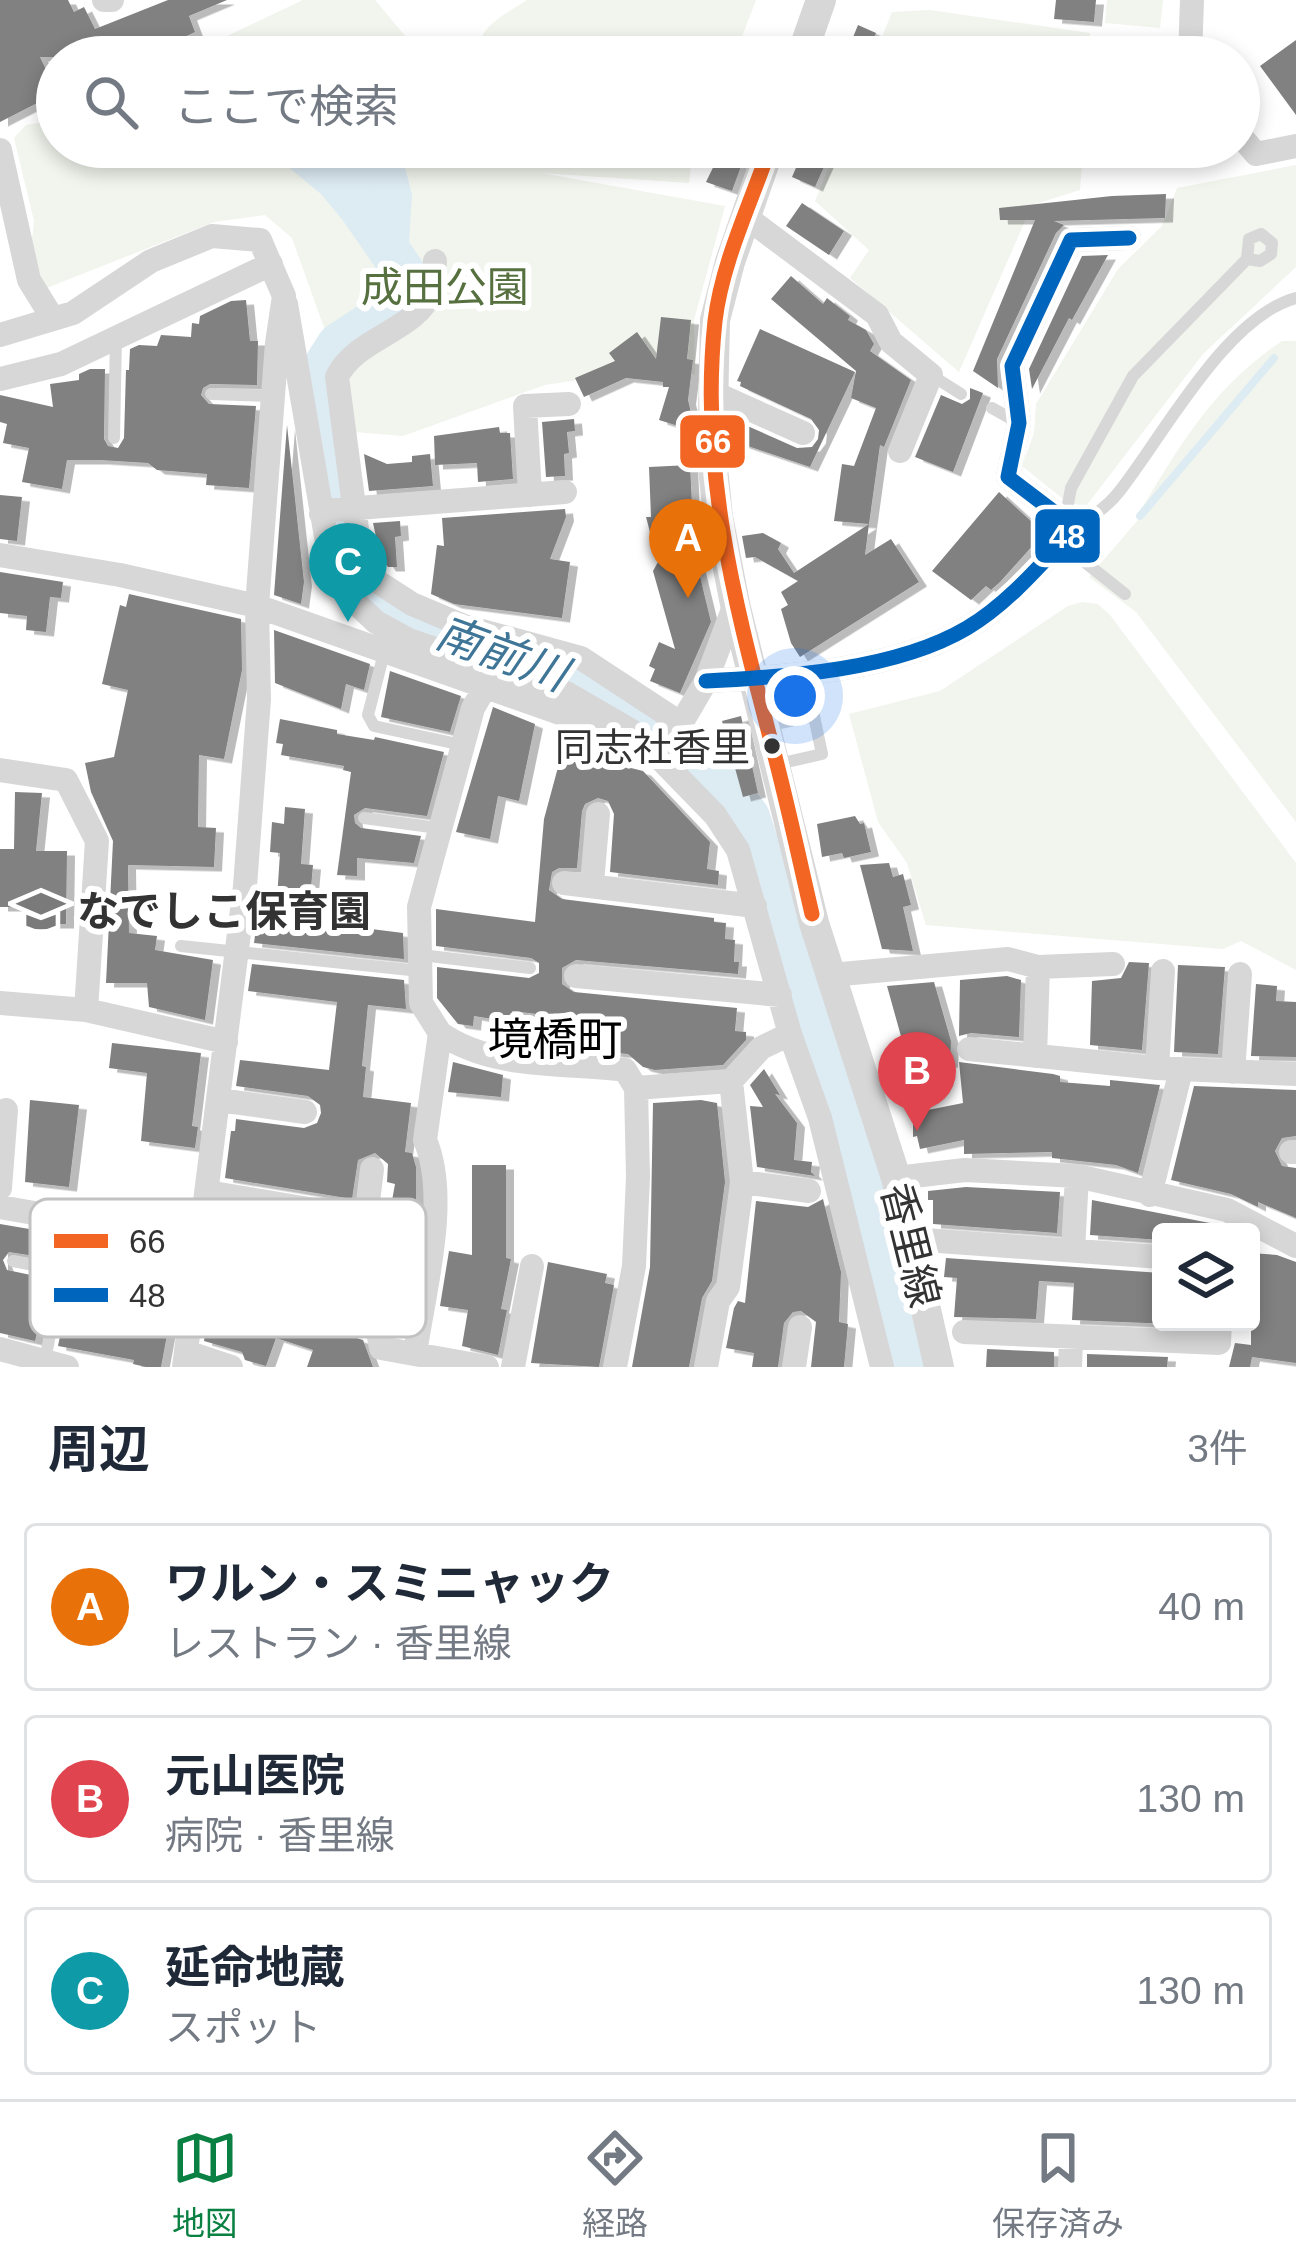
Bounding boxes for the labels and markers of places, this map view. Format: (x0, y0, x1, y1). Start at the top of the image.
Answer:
pin: A (649, 499, 727, 598)
pin: C (309, 523, 387, 622)
place label: 同志社香里 (555, 726, 750, 769)
marker: 同志社香里 (761, 735, 783, 757)
school or university icon: なでしこ保育園 (16, 886, 66, 936)
place label: なでしこ保育園 (77, 888, 371, 935)
pin: B (878, 1032, 956, 1131)

